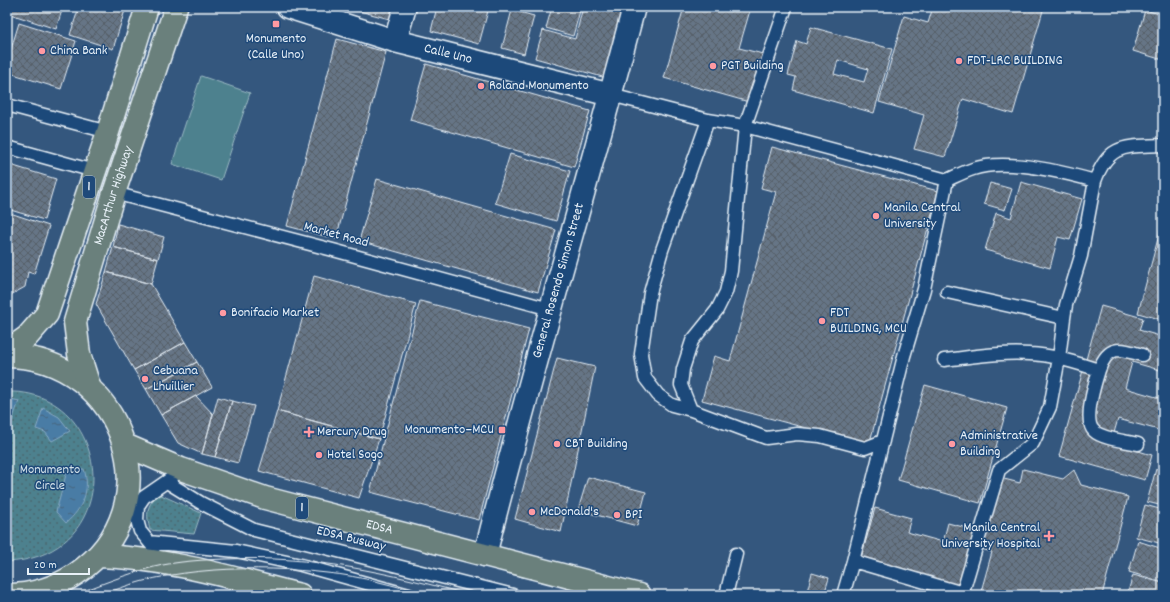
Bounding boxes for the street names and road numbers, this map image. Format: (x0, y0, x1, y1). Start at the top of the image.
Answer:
street label: Calle Uno (422, 39, 474, 70)
street label: MacArthur Highway (89, 143, 139, 248)
road number: 1 (83, 176, 95, 198)
street label: General Rosendo Simon Street (528, 201, 590, 361)
street label: Market Road (301, 217, 371, 253)
road number: 1 (296, 497, 308, 519)
street label: EDSA (364, 515, 396, 541)
street label: EDSA Busway (314, 521, 388, 557)

